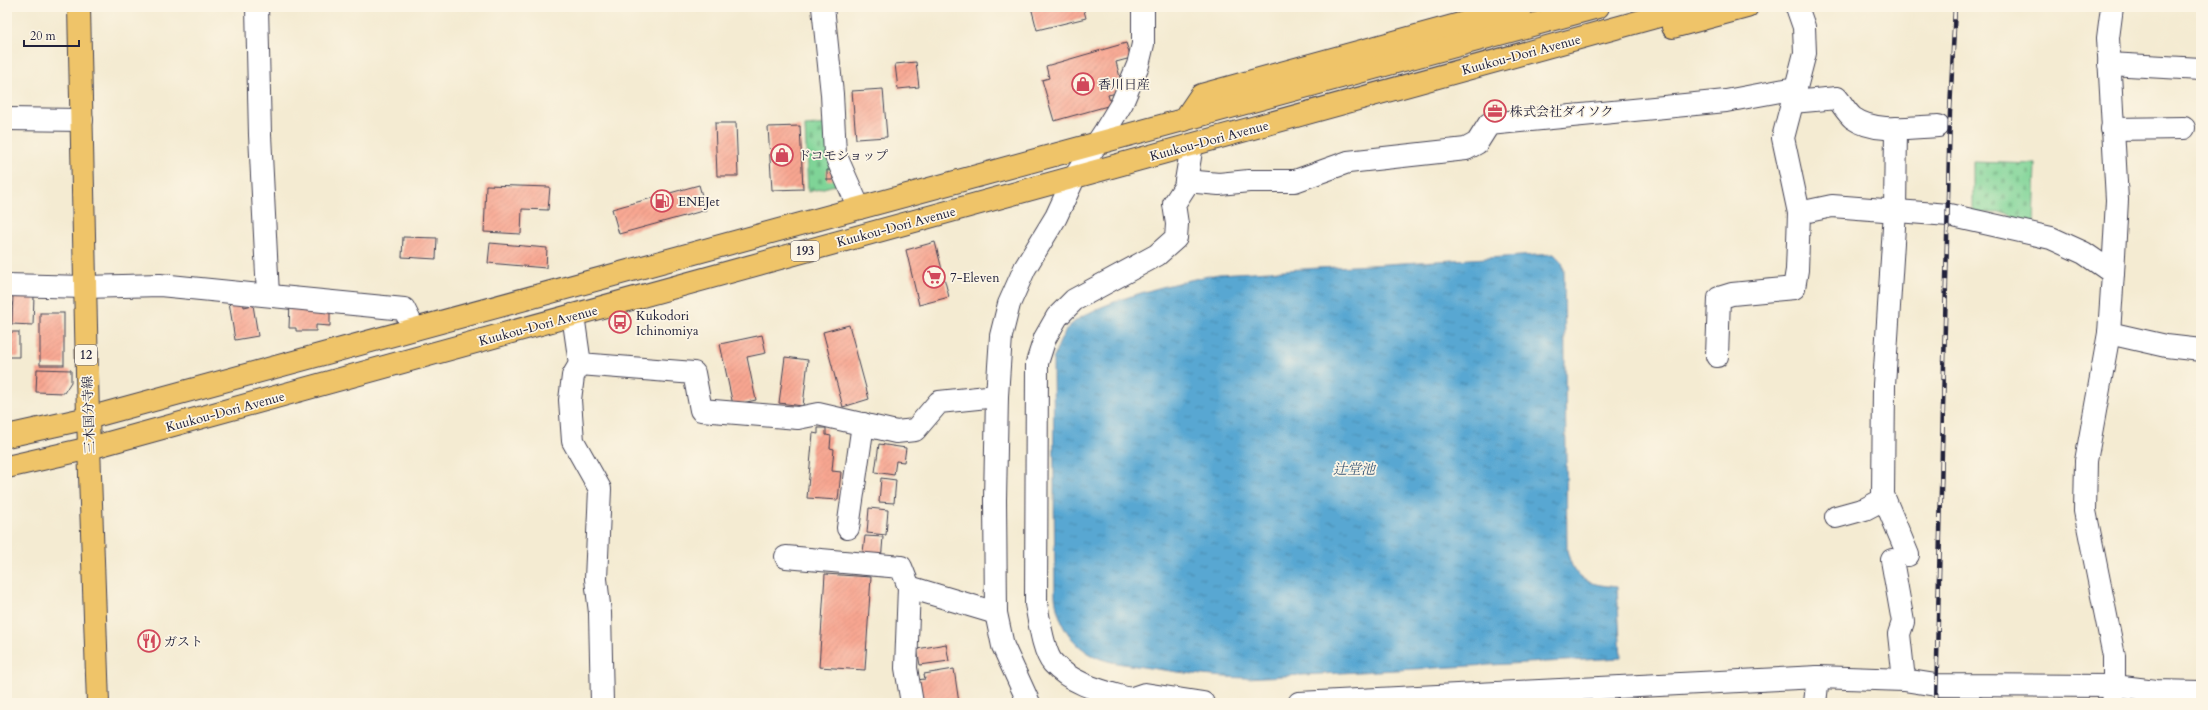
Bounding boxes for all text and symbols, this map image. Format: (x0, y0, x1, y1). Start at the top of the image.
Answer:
scale bar (24, 22, 79, 48)
text: 20 m (30, 28, 57, 44)
street label: Kuukou-Dori Avenue (1460, 30, 1583, 80)
shop icon: 香川日産 (1070, 71, 1096, 97)
place label: 香川日産 (1098, 76, 1150, 94)
office icon: 株式会社ダイソク (1482, 98, 1508, 124)
place label: 株式会社ダイソク (1510, 103, 1614, 121)
street label: Kuukou-Dori Avenue (1148, 116, 1271, 166)
shop icon: ドコモショップ (769, 142, 795, 168)
place label: ドコモショップ (798, 147, 888, 165)
fuel station icon: ENEJet (649, 188, 675, 214)
place label: ENEJet (678, 193, 720, 211)
street label: Kuukou-Dori Avenue (835, 202, 958, 252)
road number: 193 (791, 241, 819, 261)
supermarket icon: 7-Eleven (921, 264, 947, 290)
place label: 7-Eleven (950, 269, 1000, 287)
street label: Kuukou-Dori Avenue (477, 301, 600, 351)
place label: Kukodori Ichinomiya (636, 307, 699, 340)
bus stop icon: Kukodori Ichinomiya (607, 309, 633, 335)
road number: 12 (75, 345, 97, 365)
street label: 三木国分寺線 (79, 376, 99, 454)
street label: Kuukou-Dori Avenue (164, 387, 287, 437)
water label: 辻堂池 (1333, 460, 1377, 479)
restaurant icon: ガスト (136, 628, 162, 654)
place label: ガスト (164, 633, 203, 651)

